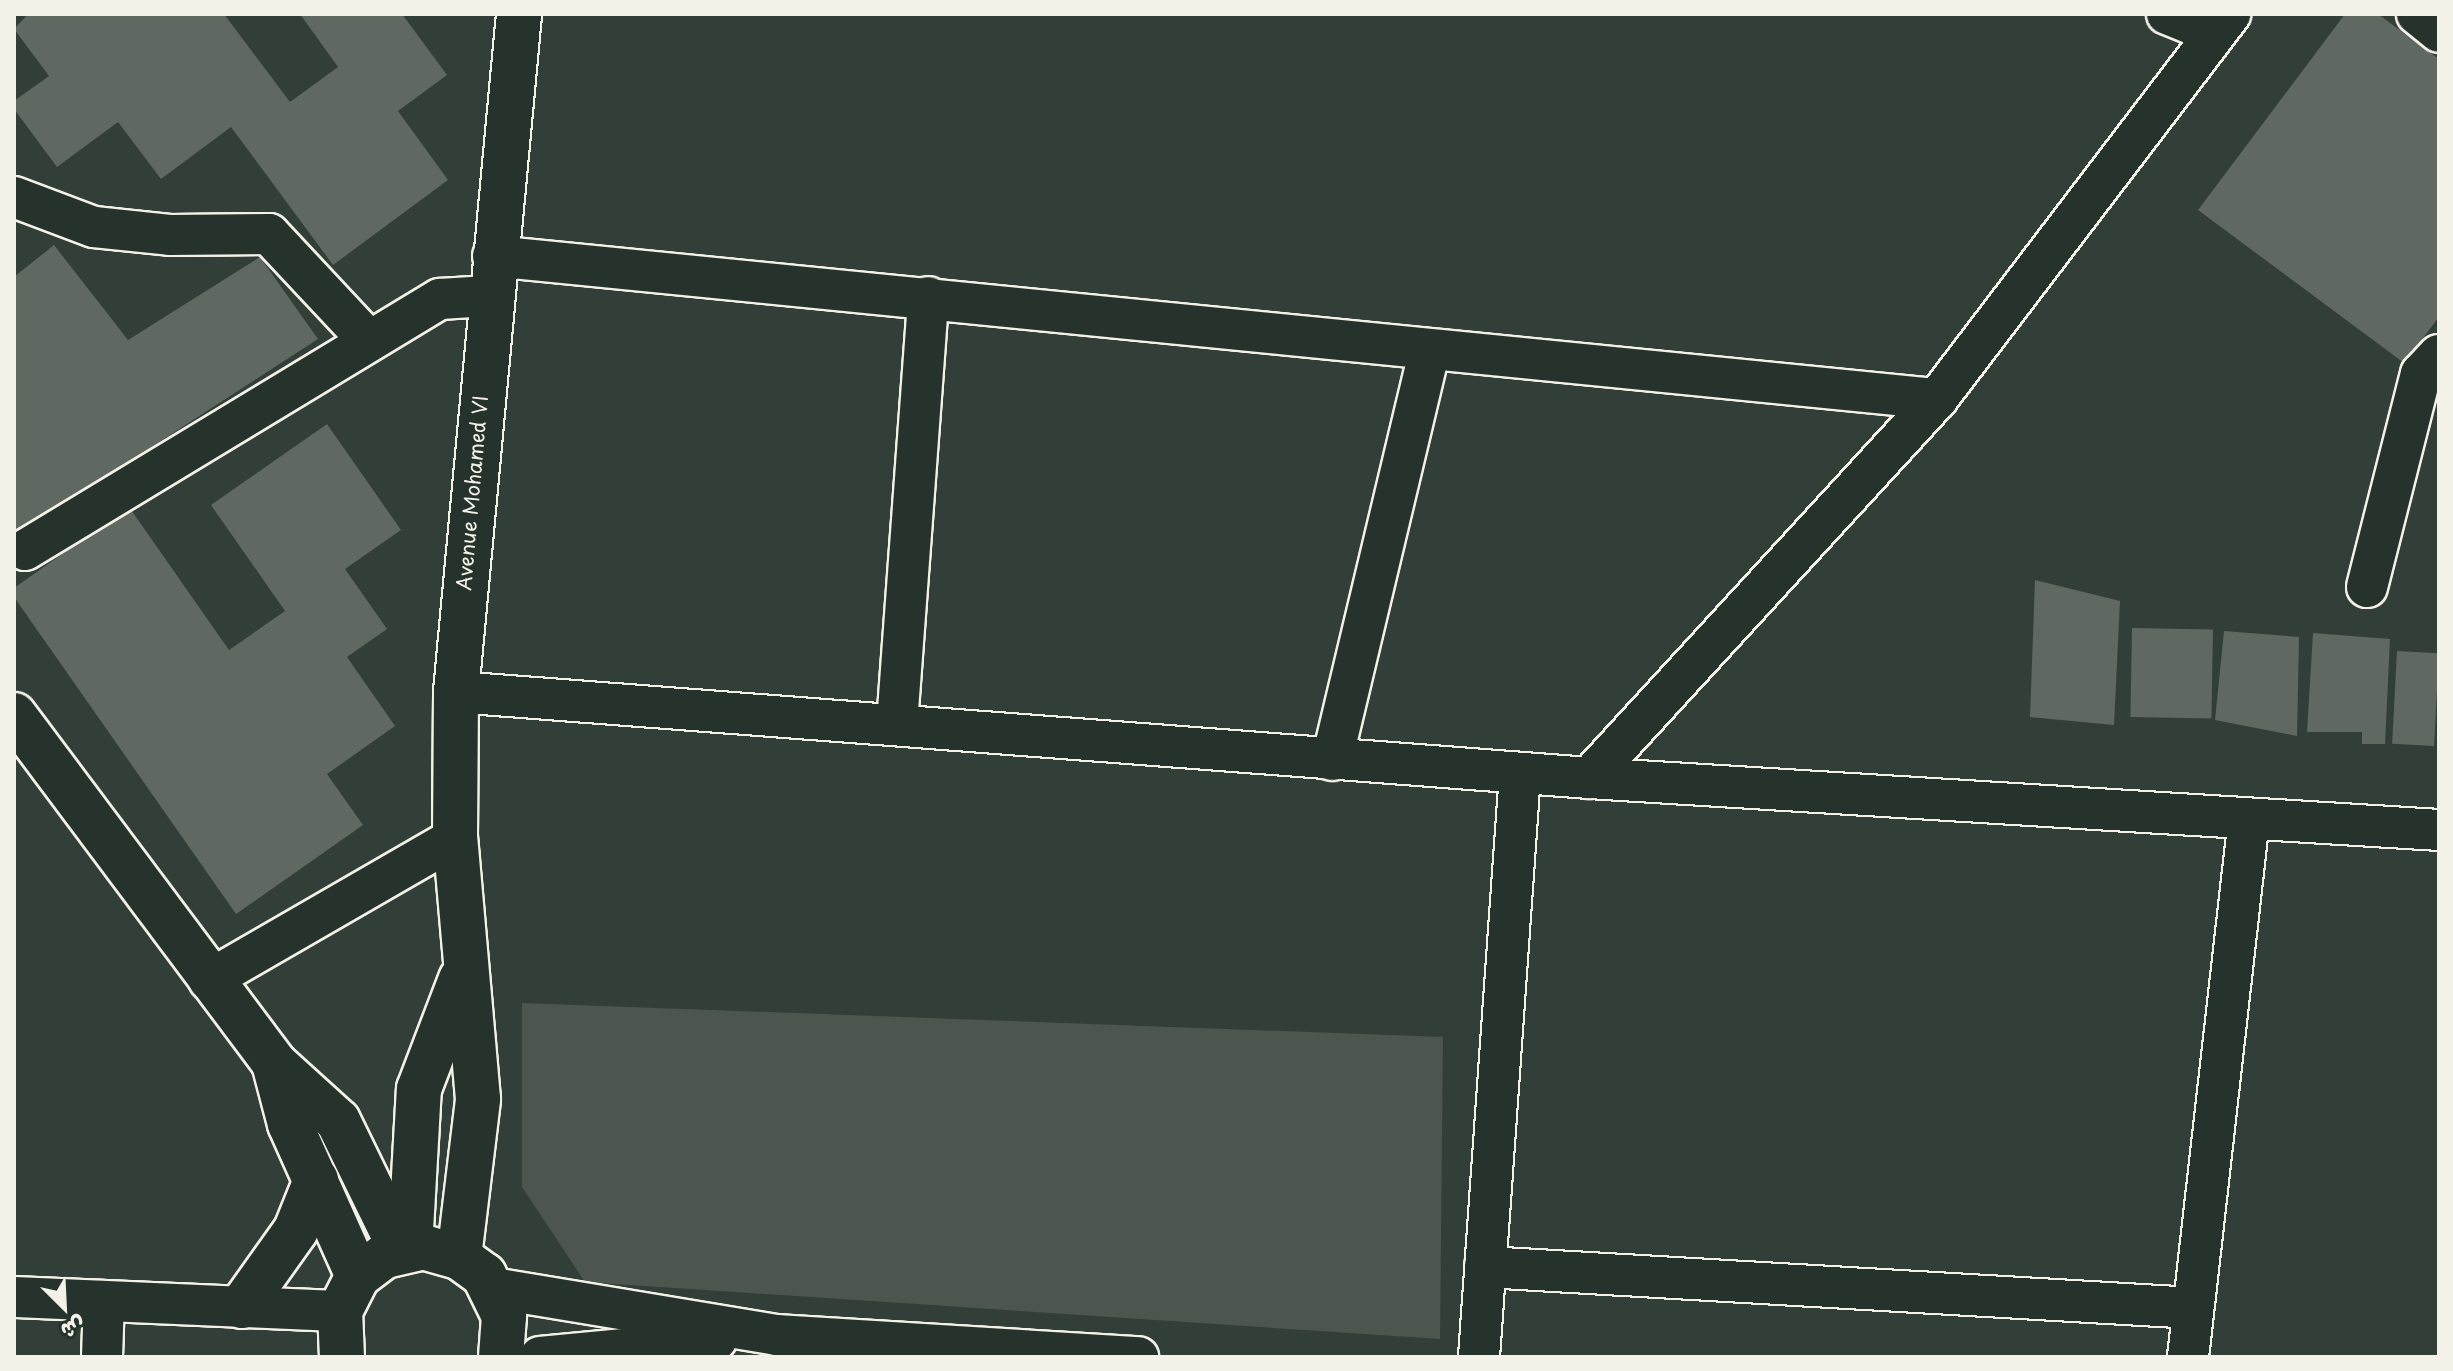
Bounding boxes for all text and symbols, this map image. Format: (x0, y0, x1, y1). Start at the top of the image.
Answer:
street label: Avenue Mohamed VI (452, 394, 492, 592)
north arrow (24, 1267, 104, 1347)
text: ش (56, 1309, 92, 1349)

